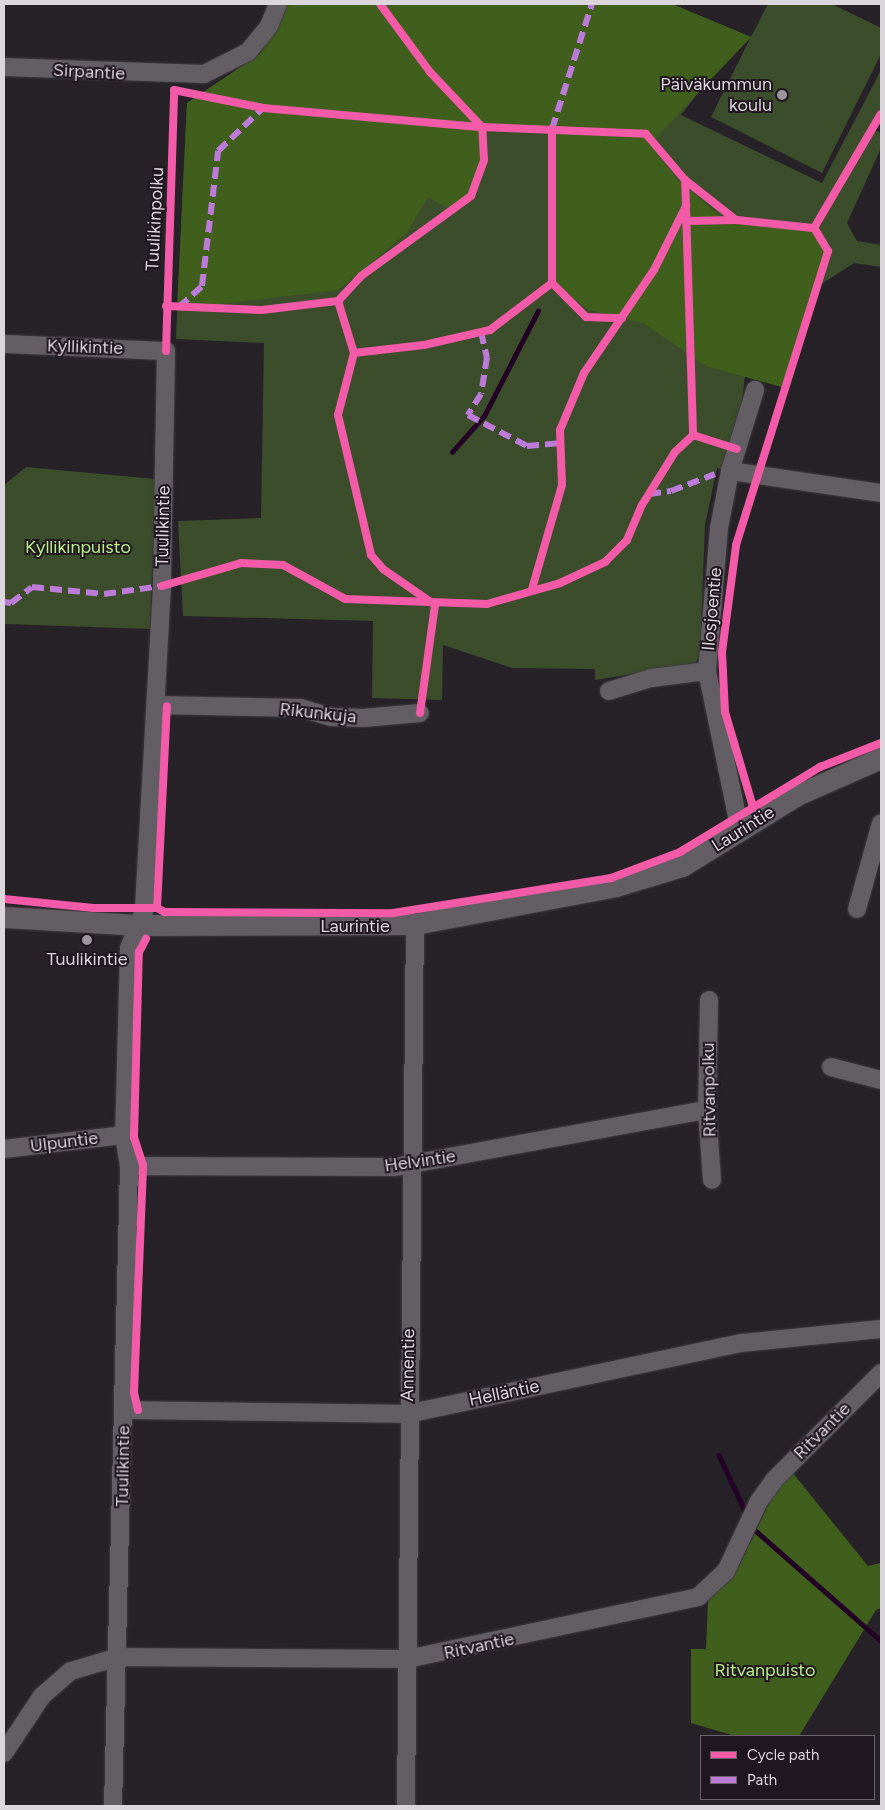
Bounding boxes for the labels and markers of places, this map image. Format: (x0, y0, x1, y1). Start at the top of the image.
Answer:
place label: Päiväkummun koulu (660, 74, 772, 116)
marker: Päiväkummun koulu (776, 89, 788, 101)
marker: Tuulikintie (81, 934, 93, 946)
place label: Tuulikintie (46, 948, 128, 970)

